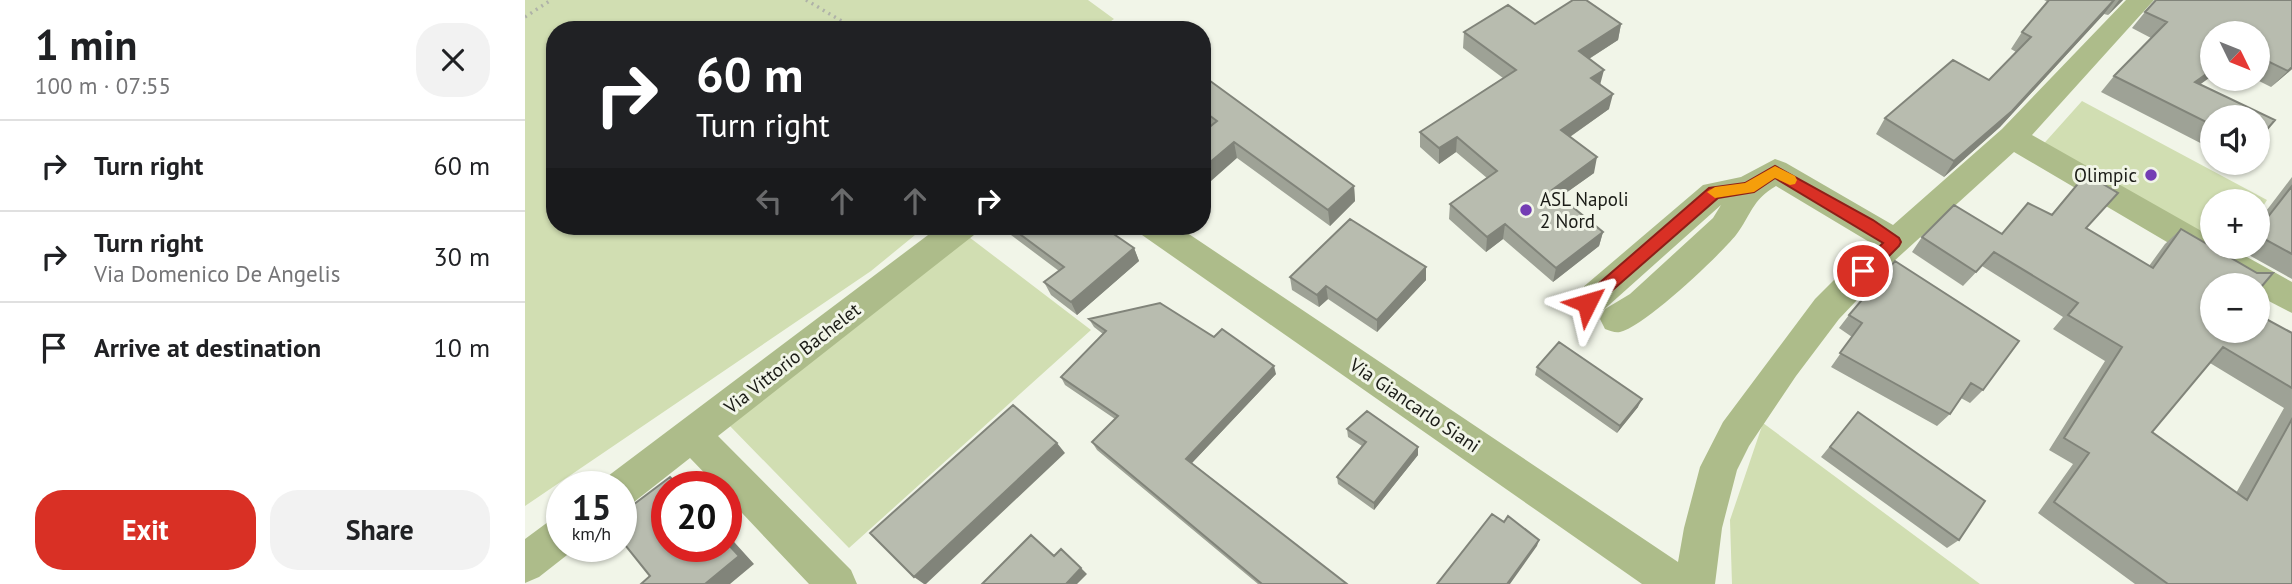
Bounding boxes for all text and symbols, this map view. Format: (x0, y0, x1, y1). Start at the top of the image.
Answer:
text: 1 min (35, 17, 137, 72)
north arrow (2200, 21, 2270, 91)
map controls (2200, 21, 2270, 343)
button: close (416, 23, 490, 97)
text: 60 m (696, 42, 803, 106)
icon: right (581, 49, 672, 140)
text: 100 m · 07:55 (35, 71, 171, 100)
text: Turn right (696, 104, 830, 146)
button: sound (2200, 105, 2270, 175)
icon: right (35, 147, 73, 185)
text: Turn right (94, 149, 203, 182)
text: 60 m (434, 149, 490, 182)
place label: Olimpic (2074, 163, 2137, 187)
marker: Olimpic (2143, 167, 2159, 183)
icon: left (750, 182, 788, 220)
icon: ahead (823, 182, 861, 220)
icon: ahead (896, 182, 934, 220)
icon: right (969, 182, 1007, 220)
place label: ASL Napoli 2 Nord (1540, 187, 1629, 233)
button: + (2200, 189, 2270, 259)
marker: ASL Napoli 2 Nord (1518, 202, 1534, 218)
text: Turn right (94, 226, 203, 259)
icon: right (35, 238, 73, 276)
text: 30 m (434, 240, 490, 273)
pin (1833, 241, 1893, 301)
icon: arrive (1844, 252, 1882, 290)
text: Via Domenico De Angelis (94, 259, 340, 288)
position arrow (1550, 266, 1624, 340)
button: − (2200, 273, 2270, 343)
street label: Via Vittorio Bachelet (718, 297, 865, 419)
icon: arrive (35, 329, 73, 367)
text: Arrive at destination (94, 331, 321, 364)
text: 10 m (434, 331, 490, 364)
street label: Via Giancarlo Siani (1344, 352, 1485, 458)
speed limit sign: 20 (651, 471, 742, 562)
text: 15 (572, 484, 611, 530)
button: Exit (35, 490, 256, 570)
button: Share (270, 490, 490, 570)
text: km/h (572, 522, 611, 545)

